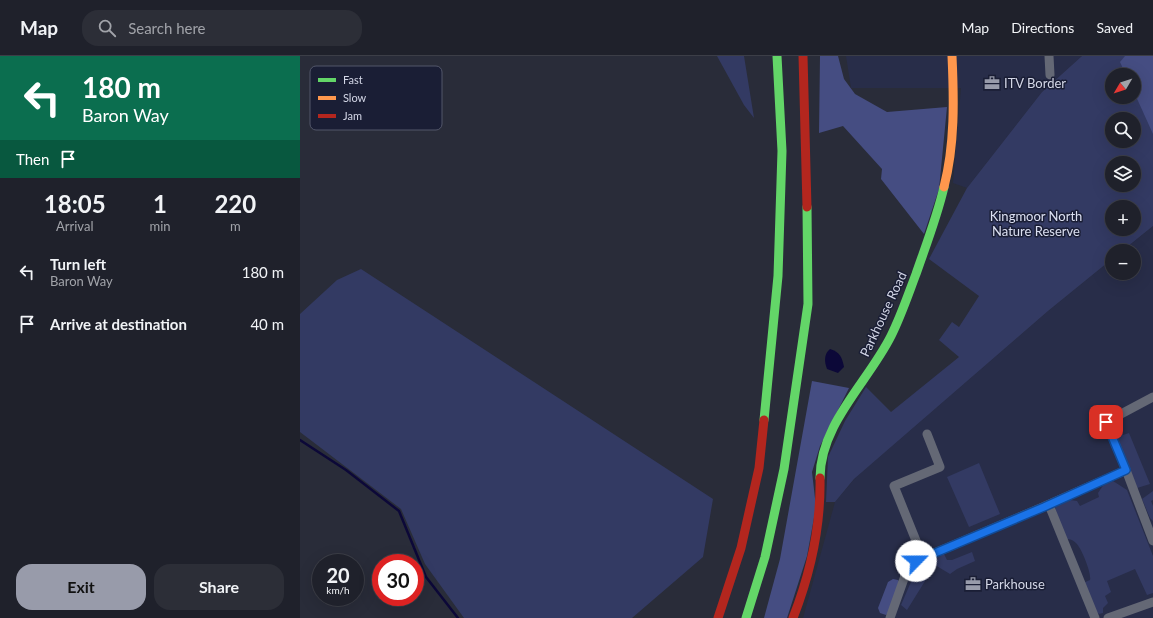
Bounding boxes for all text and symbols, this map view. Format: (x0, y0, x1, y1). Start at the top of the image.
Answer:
search box (82, 10, 362, 46)
text: Map (20, 16, 58, 39)
icon: search (96, 17, 118, 39)
text: Search here (128, 19, 206, 37)
text: Map (962, 19, 989, 36)
text: Directions (1011, 19, 1074, 36)
text: Saved (1096, 19, 1133, 36)
legend (310, 66, 442, 130)
north arrow (1105, 68, 1141, 104)
map controls (1105, 68, 1141, 280)
text: 180 m (82, 70, 161, 104)
icon: left (16, 72, 68, 124)
text: Fast (343, 73, 363, 86)
office icon: ITV Border (983, 74, 1001, 92)
place label: ITV Border (1004, 75, 1066, 91)
text: Slow (343, 91, 367, 104)
text: Baron Way (82, 104, 169, 126)
text: Jam (343, 109, 362, 122)
button: search (1105, 112, 1141, 148)
icon: arrive (57, 148, 79, 170)
text: Then (16, 150, 49, 168)
button: layers (1105, 156, 1141, 192)
text: 18:05 (44, 189, 106, 218)
text: 1 (153, 189, 167, 218)
text: 220 (214, 189, 256, 218)
button: + (1105, 200, 1141, 236)
park label: Kingmoor North Nature Reserve (990, 208, 1082, 239)
text: Arrival (56, 218, 93, 234)
text: min (150, 218, 171, 234)
text: m (230, 218, 241, 234)
button: − (1105, 244, 1141, 280)
text: Turn left (50, 255, 106, 273)
icon: left (16, 261, 38, 283)
text: 180 m (242, 263, 284, 281)
street label: Parkhouse Road (856, 269, 910, 359)
text: Baron Way (50, 273, 113, 289)
icon: arrive (16, 313, 38, 335)
text: Arrive at destination (50, 315, 187, 333)
text: 40 m (250, 315, 284, 333)
pin (1089, 405, 1123, 439)
icon: arrive (1095, 411, 1117, 433)
position arrow (895, 540, 937, 582)
speed limit sign: 30 (372, 554, 424, 606)
text: 20 (326, 563, 350, 587)
button: Exit (16, 564, 146, 610)
button: Share (154, 564, 284, 610)
office icon: Parkhouse (964, 575, 982, 593)
place label: Parkhouse (985, 576, 1045, 592)
text: km/h (326, 584, 350, 596)

